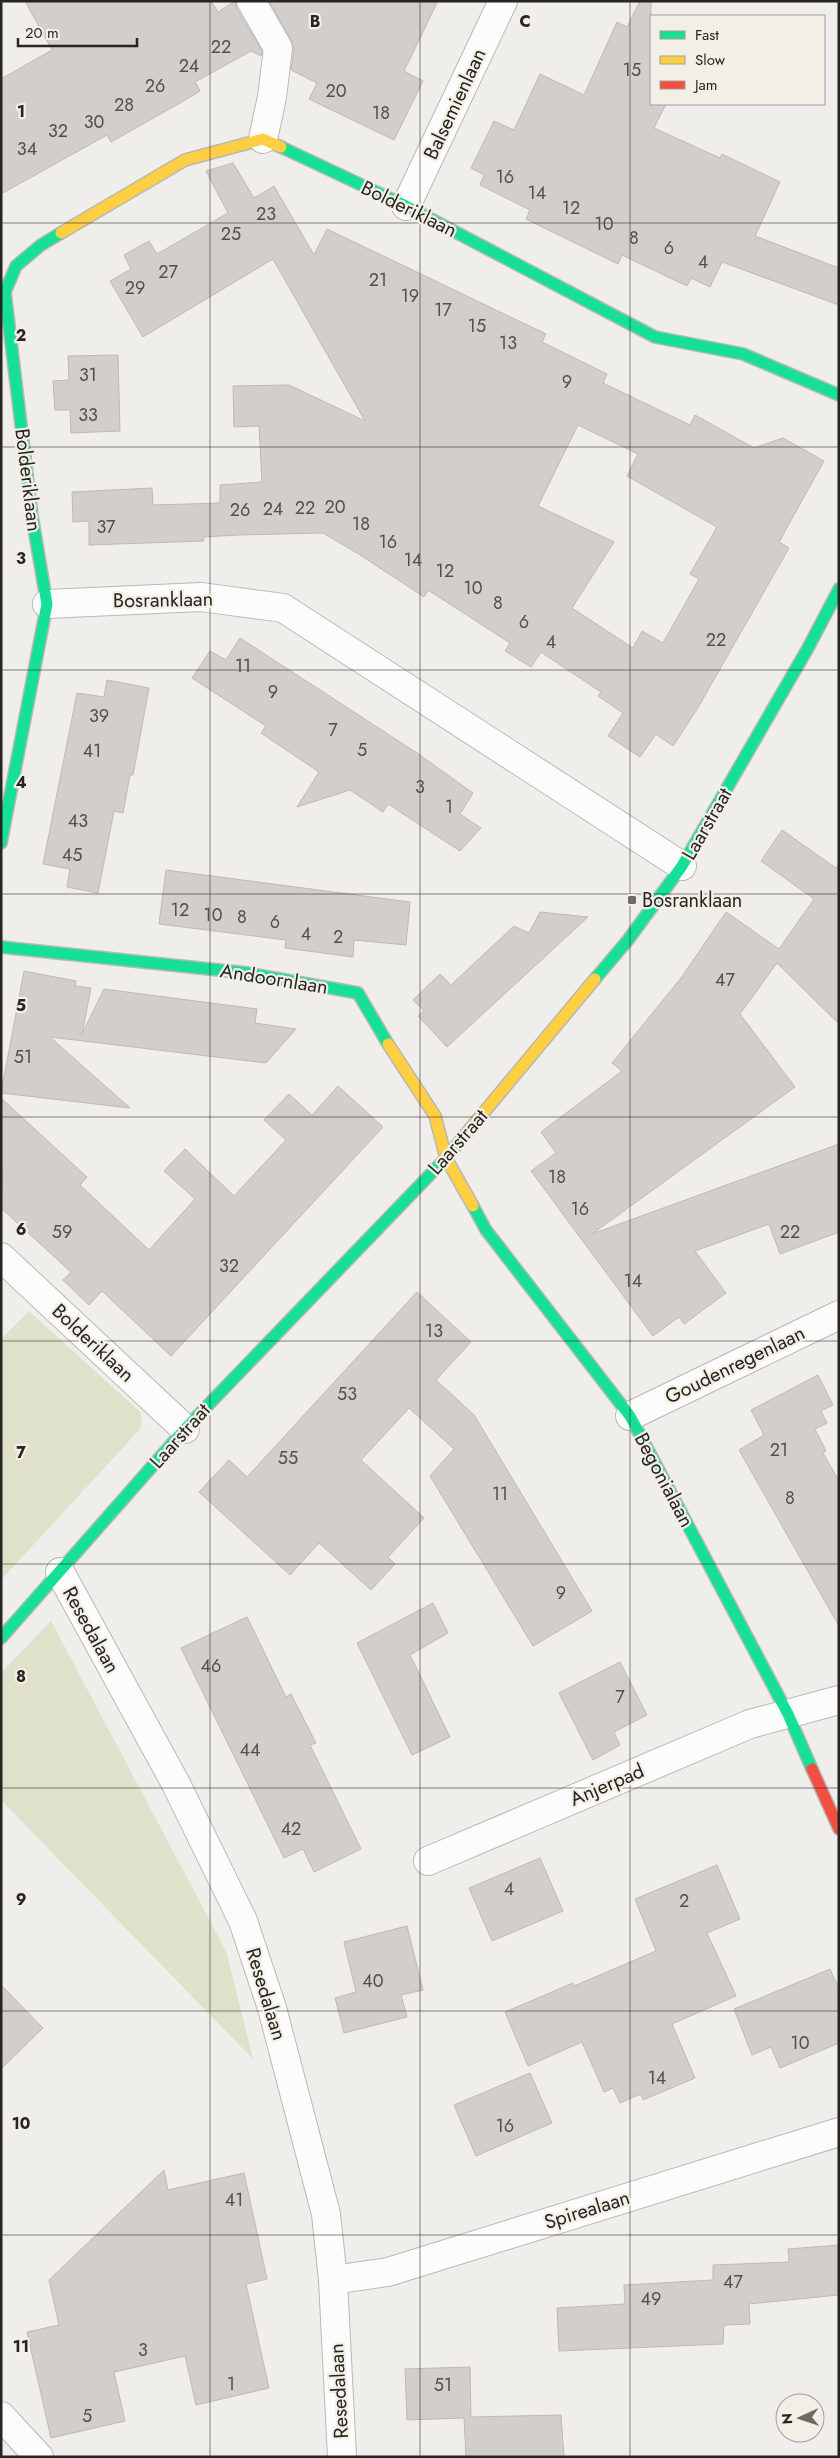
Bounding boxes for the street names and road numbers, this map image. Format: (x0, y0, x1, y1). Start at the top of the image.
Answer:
street label: Balsemienlaan (417, 44, 493, 164)
street label: Bolderiklaan (356, 173, 462, 245)
street label: Bolderiklaan (7, 427, 49, 533)
street label: Bosranklaan (113, 585, 213, 615)
street label: Laarstraat (675, 782, 739, 865)
street label: Andoornlaan (218, 956, 330, 1002)
street label: Laarstraat (421, 1103, 495, 1181)
street label: Bolderiklaan (45, 1297, 141, 1389)
street label: Goudenregenlaan (660, 1319, 810, 1411)
street label: Laarstraat (143, 1397, 217, 1475)
street label: Begonialaan (627, 1428, 701, 1532)
street label: Resedalaan (55, 1581, 127, 1679)
street label: Anjerpad (565, 1756, 649, 1814)
street label: Resedalaan (238, 1944, 294, 2044)
street label: Spirealaan (540, 2183, 634, 2237)
street label: Resedalaan (322, 2343, 356, 2439)

